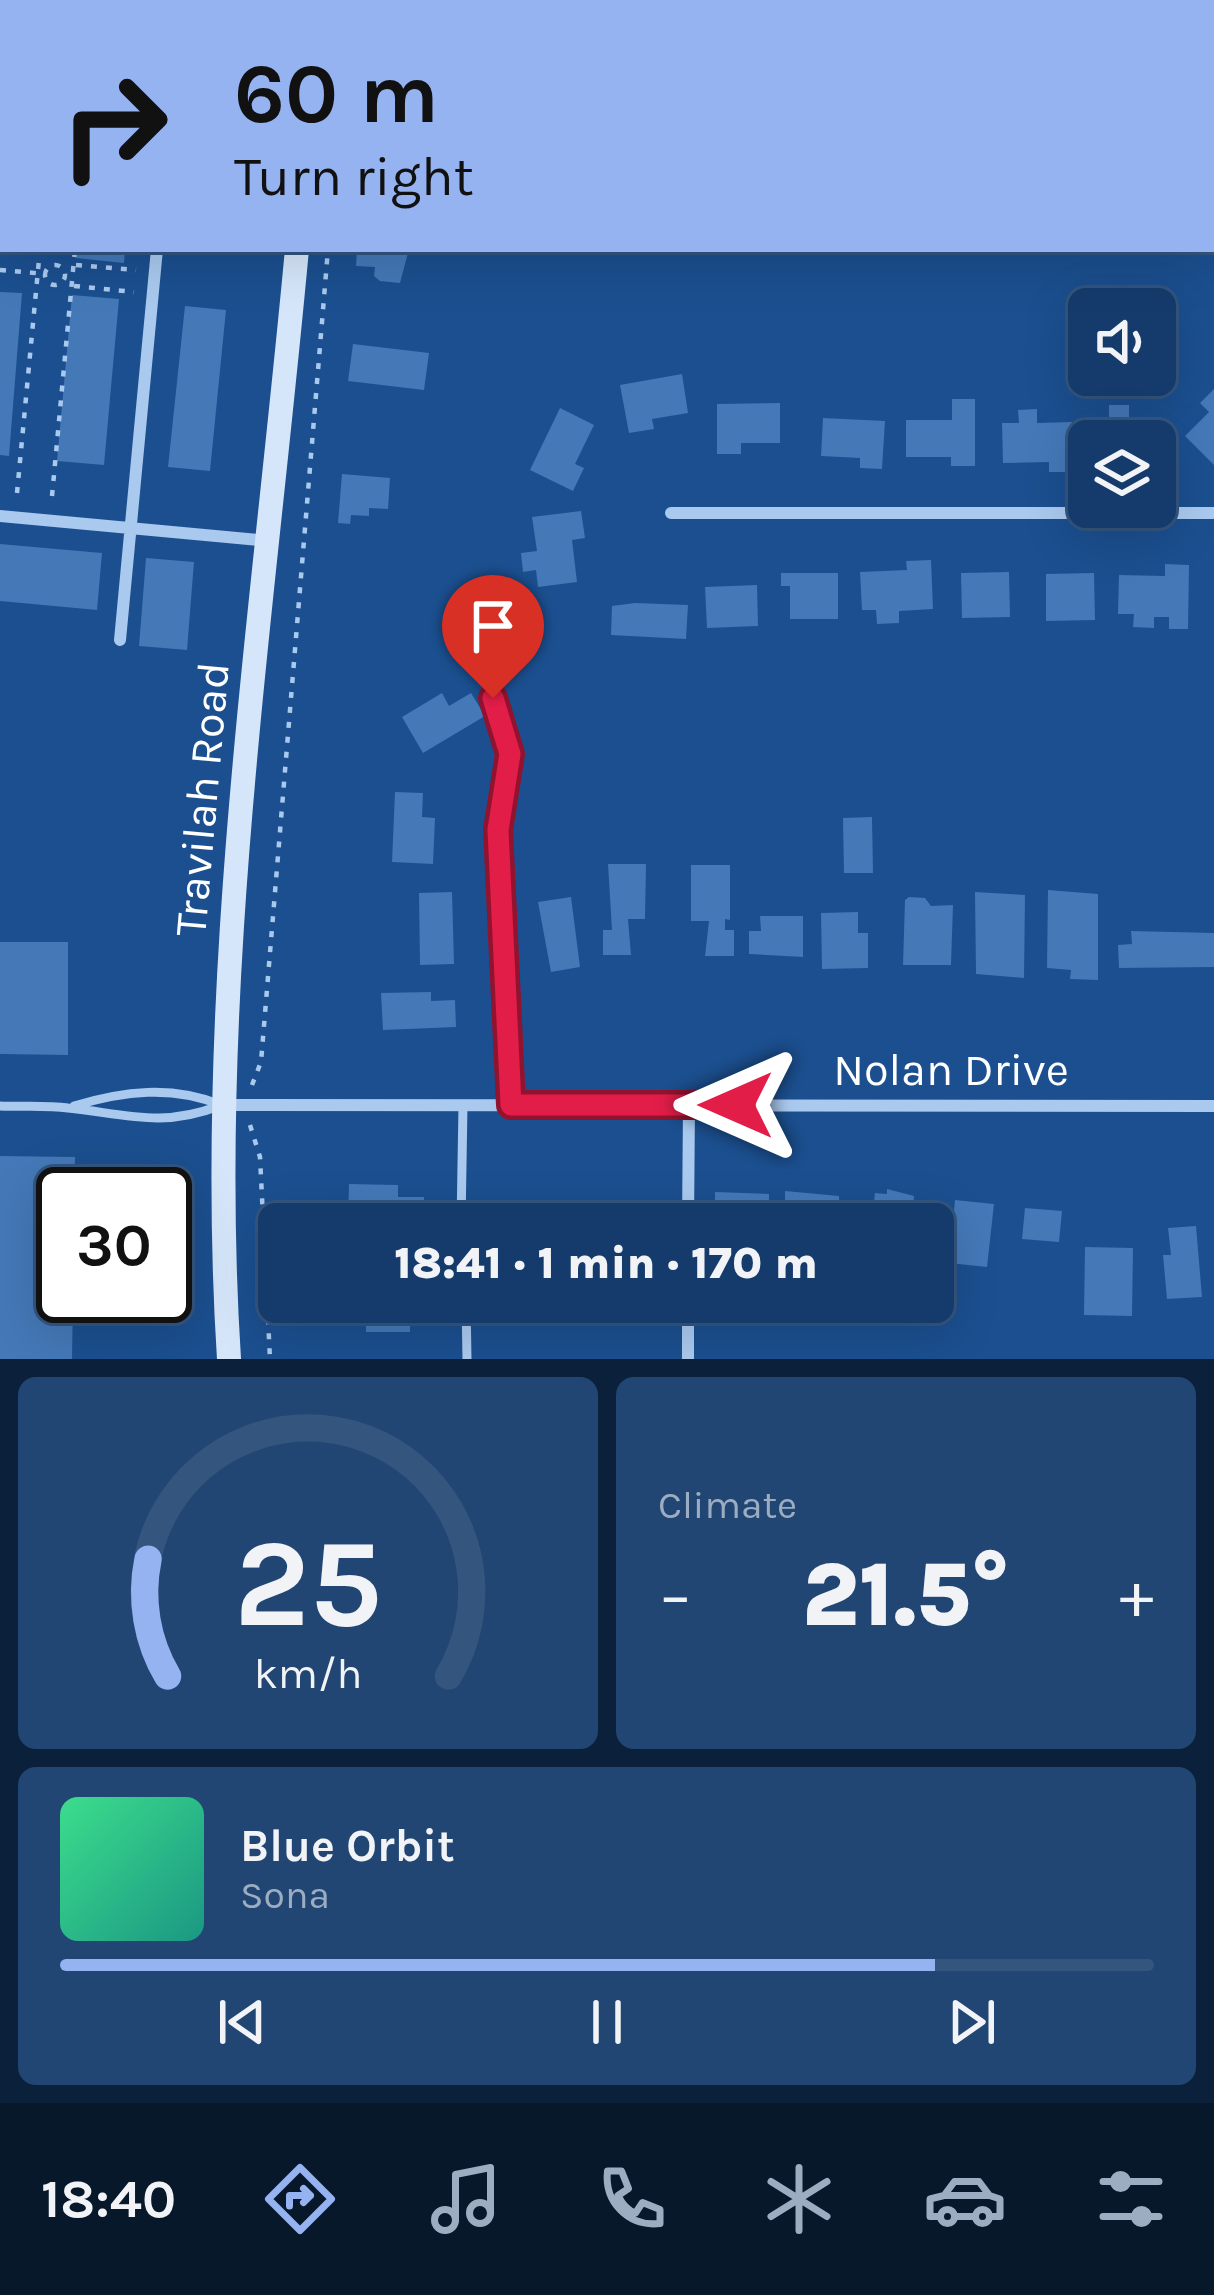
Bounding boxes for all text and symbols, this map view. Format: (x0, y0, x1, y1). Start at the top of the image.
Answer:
text: 60 m (234, 45, 439, 143)
icon: right (36, 48, 192, 204)
text: Turn right (234, 145, 474, 209)
map controls (1068, 288, 1176, 528)
button: sound (1068, 288, 1176, 396)
button: layers (1068, 420, 1176, 528)
pin (442, 575, 544, 698)
icon: arrive (460, 593, 526, 659)
street label: Travilah Road (164, 660, 240, 938)
position arrow (673, 1042, 799, 1168)
street label: Nolan Drive (833, 1044, 1069, 1096)
speed limit sign: 30 (36, 1167, 192, 1323)
text: 18:41 · 1 min · 170 m (394, 1237, 818, 1289)
text: Climate (658, 1482, 797, 1528)
text: 25 (234, 1511, 382, 1656)
text: 21.5° (802, 1542, 1010, 1648)
text: − (658, 1556, 693, 1634)
text: + (1119, 1556, 1154, 1634)
text: km/h (254, 1649, 362, 1699)
text: Blue Orbit (240, 1820, 455, 1872)
text: Sona (240, 1872, 330, 1918)
icon: previous (209, 1989, 275, 2055)
icon: pause (574, 1989, 640, 2055)
icon: next (939, 1989, 1005, 2055)
icon: directions (258, 2157, 342, 2241)
icon: music (424, 2157, 508, 2241)
icon: phone (590, 2157, 674, 2241)
icon: climate (757, 2157, 841, 2241)
icon: car (923, 2157, 1007, 2241)
icon: filters (1089, 2157, 1173, 2241)
text: 18:40 (41, 2167, 176, 2231)

